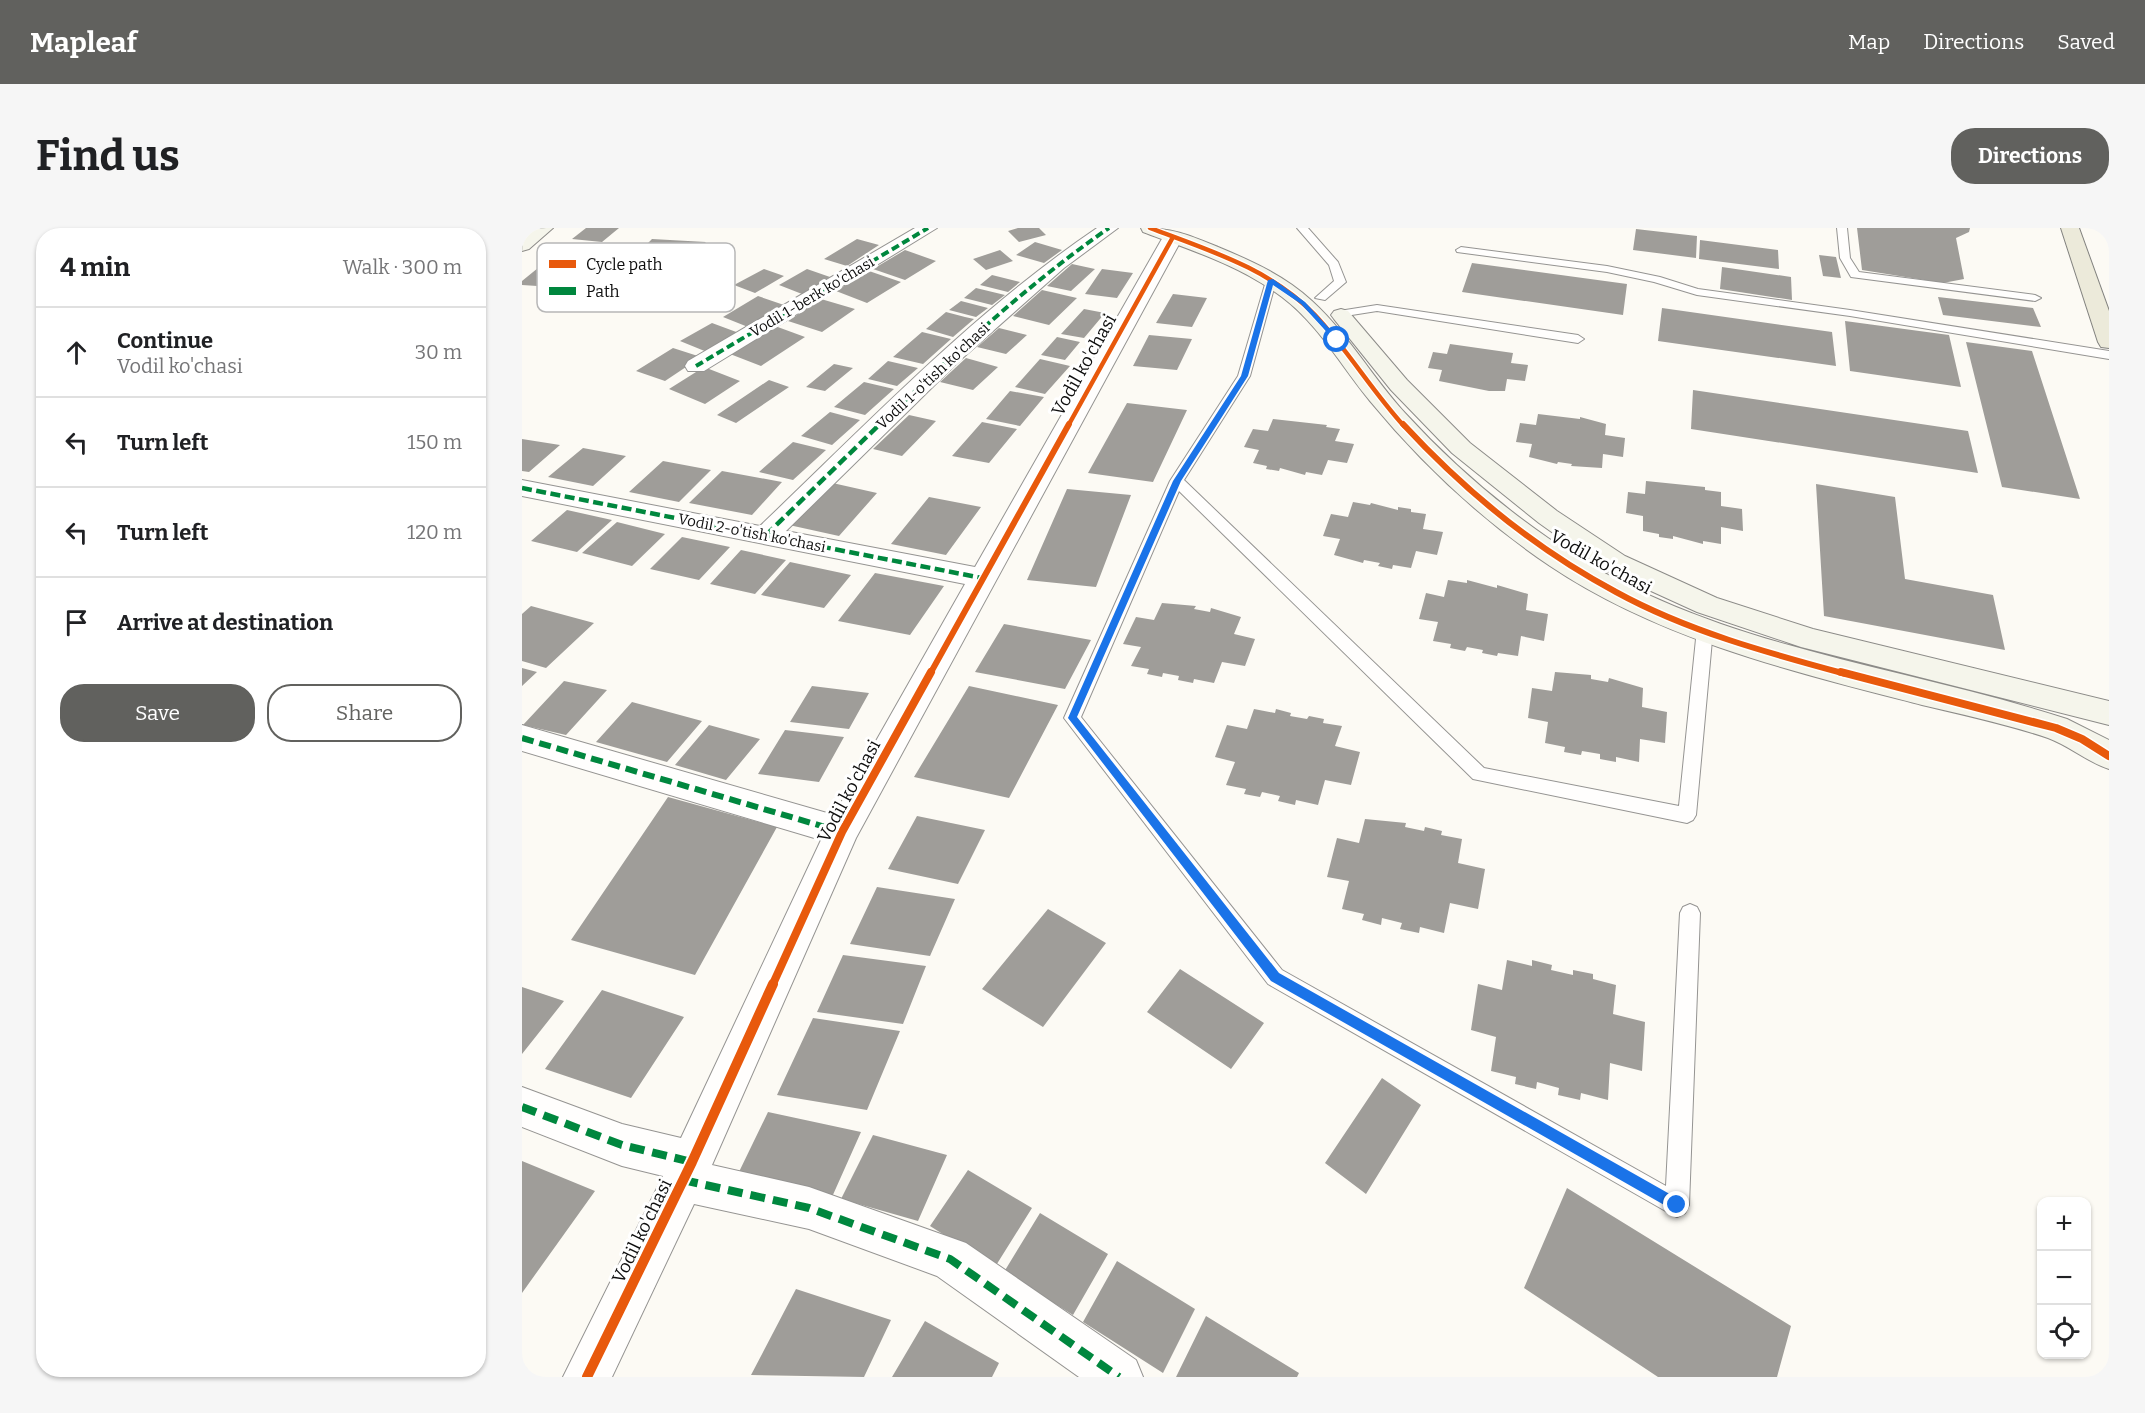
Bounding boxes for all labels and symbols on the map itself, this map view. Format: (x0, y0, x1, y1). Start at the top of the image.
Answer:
legend (537, 243, 735, 312)
street label: Vodil 1-berk ko'chasi (747, 252, 878, 341)
text: Cycle path (586, 255, 662, 274)
text: Path (586, 282, 620, 301)
street label: Vodil ko'chasi (1047, 310, 1121, 420)
street label: Vodil 1-o'tish ko'chasi (873, 319, 994, 433)
route start (1323, 326, 1349, 352)
street label: Vodil 2-o'tish ko'chasi (677, 510, 828, 556)
street label: Vodil ko'chasi (1546, 525, 1656, 599)
street label: Vodil ko'chasi (813, 736, 885, 846)
street label: Vodil ko'chasi (607, 1175, 677, 1287)
route end (1663, 1191, 1689, 1217)

